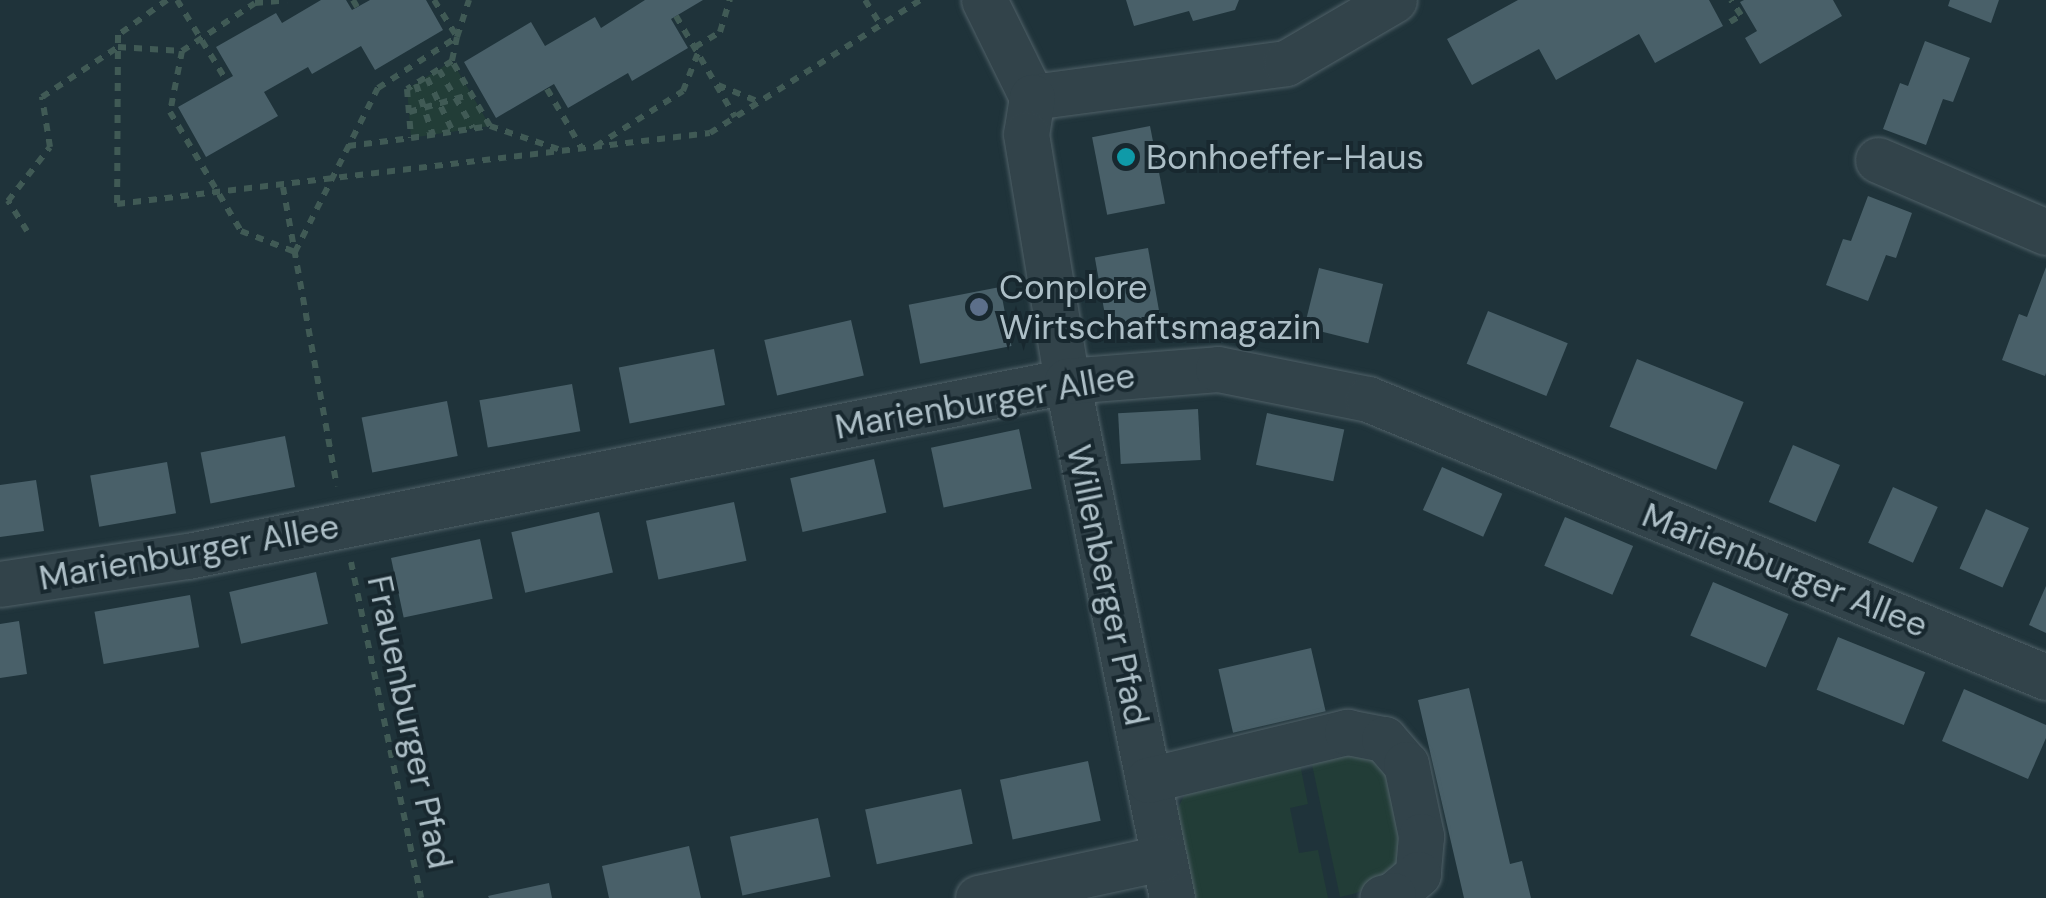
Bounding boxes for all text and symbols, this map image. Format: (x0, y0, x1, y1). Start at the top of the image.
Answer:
place label: Bonhoeffer-Haus (1146, 136, 1424, 178)
marker: Bonhoeffer-Haus (1115, 146, 1137, 168)
place label: Conplore Wirtschaftsmagazin (999, 266, 1321, 348)
marker: Conplore Wirtschaftsmagazin (968, 296, 990, 318)
street label: Marienburger Allee (832, 354, 1138, 448)
street label: Willenberger Pfad (1058, 441, 1158, 729)
street label: Marienburger Allee (1636, 494, 1934, 646)
street label: Marienburger Allee (36, 505, 342, 599)
street label: Frauenburger Pfad (358, 572, 462, 872)

